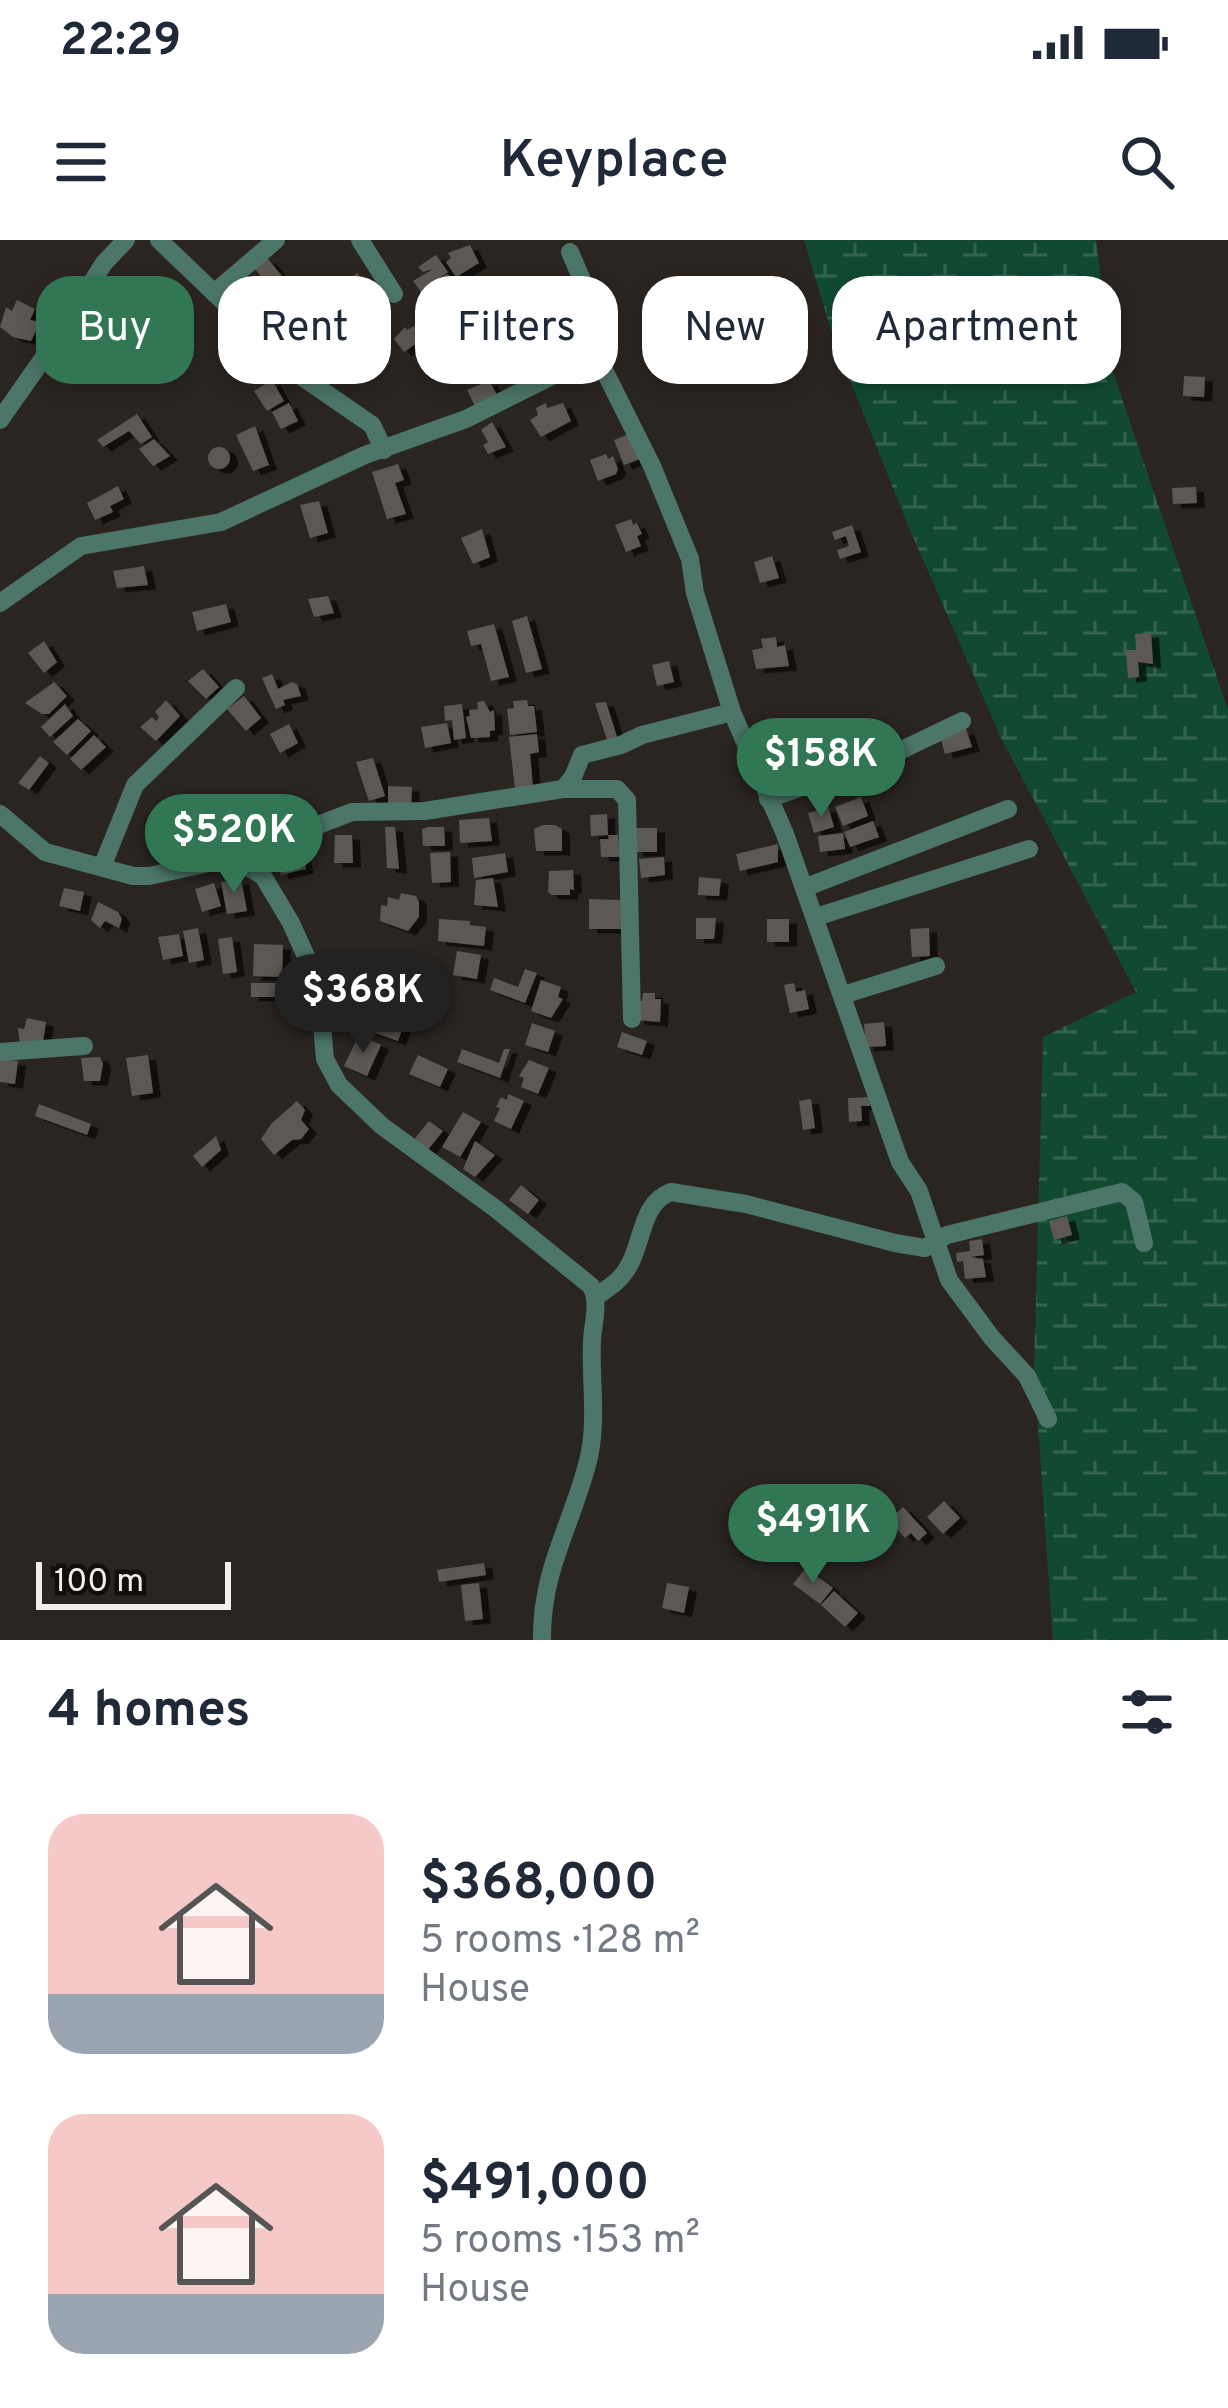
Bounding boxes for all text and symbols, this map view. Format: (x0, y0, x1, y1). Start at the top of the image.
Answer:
text: 22:29 (60, 14, 181, 71)
text: Keyplace (500, 128, 728, 197)
icon: menu (48, 129, 114, 195)
icon: search (1114, 129, 1180, 195)
chip: Buy (36, 276, 194, 384)
chip: Rent (218, 276, 391, 384)
chip: Filters (415, 276, 618, 384)
chip: New (642, 276, 808, 384)
chip: Apartment (832, 276, 1121, 384)
pin: $158K (737, 718, 905, 820)
text: $158K (764, 732, 878, 781)
pin: $520K (150, 794, 318, 896)
text: $520K (172, 808, 296, 857)
pin: $368K (279, 954, 447, 1056)
text: $368K (302, 968, 424, 1017)
pin: $491K (729, 1484, 897, 1586)
text: $491K (755, 1498, 871, 1547)
scale bar (36, 1556, 231, 1609)
text: 100 m (54, 1562, 144, 1604)
icon: filters (1114, 1679, 1180, 1745)
text: 4 homes (48, 1680, 250, 1745)
text: $368,000 (420, 1853, 657, 1918)
icon: home (144, 1862, 288, 2006)
text: 5 rooms · 128 m² (420, 1918, 700, 1967)
text: House (420, 1967, 530, 2016)
text: $491,000 (420, 2153, 650, 2218)
icon: home (144, 2162, 288, 2306)
text: 5 rooms · 153 m² (420, 2218, 700, 2267)
text: House (420, 2267, 530, 2316)

